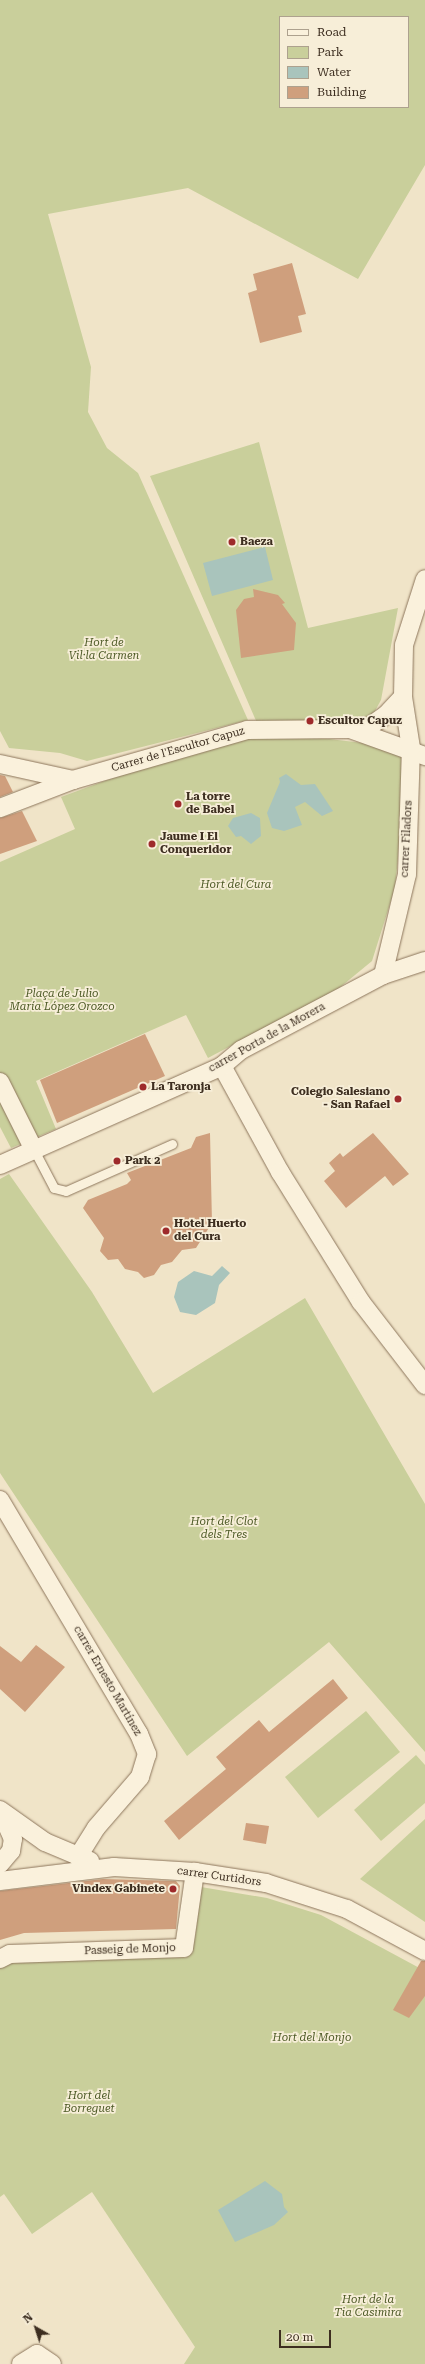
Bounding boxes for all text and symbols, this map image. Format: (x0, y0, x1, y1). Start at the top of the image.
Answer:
legend (279, 16, 409, 108)
text: Road (317, 25, 346, 39)
text: Park (317, 45, 343, 59)
text: Water (317, 65, 351, 79)
text: Building (317, 85, 366, 99)
place label: Baeza (240, 535, 273, 549)
marker: Baeza (227, 537, 237, 547)
park label: Hort de Vil·la Carmen (69, 637, 139, 663)
place label: Escultor Capuz (318, 714, 402, 728)
marker: Escultor Capuz (305, 716, 315, 726)
street label: Carrer de l'Escultor Capuz (110, 725, 246, 775)
place label: La torre de Babel (186, 791, 234, 817)
marker: La torre de Babel (173, 799, 183, 809)
street label: carrer Filadors (398, 800, 416, 878)
place label: Jaume I El Conqueridor (160, 831, 231, 857)
marker: Jaume I El Conqueridor (147, 839, 157, 849)
park label: Hort del Cura (201, 878, 271, 892)
park label: Plaça de Julio María López Orozco (9, 988, 115, 1014)
street label: carrer Porta de la Morera (206, 1000, 328, 1076)
place label: La Taronja (151, 1080, 211, 1094)
marker: La Taronja (138, 1082, 148, 1092)
place label: Colegio Salesiano - San Rafael (291, 1086, 390, 1112)
marker: Colegio Salesiano - San Rafael (393, 1094, 403, 1104)
place label: Park 2 (125, 1154, 160, 1168)
marker: Park 2 (112, 1156, 122, 1166)
place label: Hotel Huerto del Cura (174, 1218, 246, 1244)
marker: Hotel Huerto del Cura (161, 1226, 171, 1236)
park label: Hort del Clot dels Tres (190, 1516, 258, 1542)
street label: carrer Ernesto Martínez (70, 1624, 144, 1738)
street label: carrer Curtidors (176, 1865, 262, 1889)
place label: Vindex Gabinete (72, 1882, 165, 1896)
marker: Vindex Gabinete (168, 1884, 178, 1894)
street label: Passeig de Monjo (84, 1942, 176, 1958)
park label: Hort del Monjo (273, 2031, 351, 2045)
park label: Hort del Borreguet (63, 2090, 115, 2116)
park label: Hort de la Tia Casimira (334, 2294, 402, 2320)
north arrow (16, 2308, 56, 2348)
text: N (21, 2311, 36, 2326)
scale bar (281, 2322, 333, 2348)
text: 20 m (286, 2330, 313, 2344)

